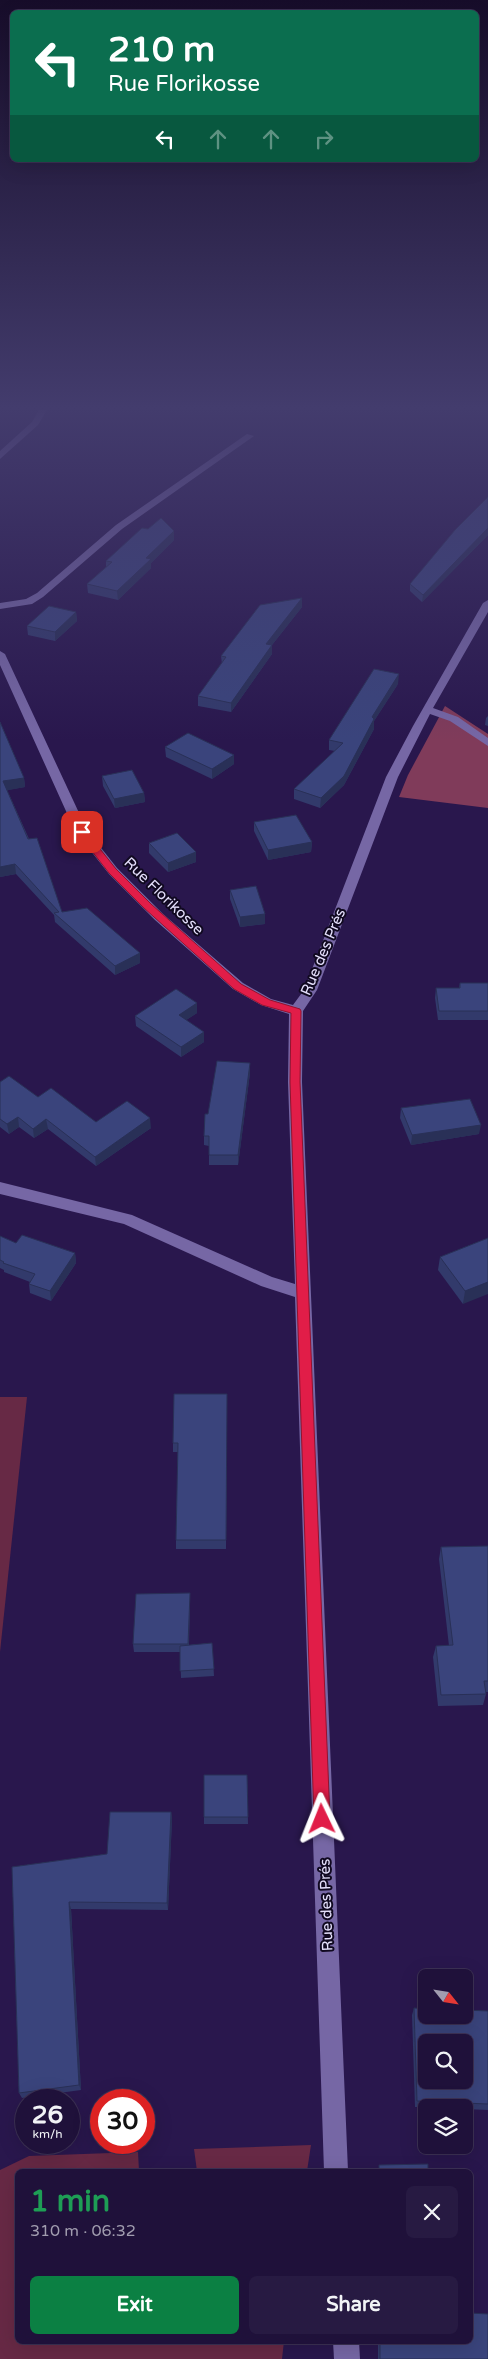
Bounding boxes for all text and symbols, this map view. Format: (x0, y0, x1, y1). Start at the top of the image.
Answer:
text: 210 m (108, 29, 215, 71)
icon: left (25, 30, 90, 95)
text: Rue Florikosse (108, 71, 260, 97)
icon: left (151, 125, 179, 153)
icon: ahead (204, 125, 232, 153)
icon: ahead (257, 125, 285, 153)
icon: right (310, 125, 338, 153)
pin (61, 811, 103, 853)
icon: arrive (68, 818, 96, 846)
street label: Rue Florikosse (120, 854, 208, 938)
street label: Rue des Prés (297, 906, 349, 998)
position arrow (295, 1792, 347, 1844)
street label: Rue des Prés (315, 1858, 337, 1952)
north arrow (418, 1969, 472, 2024)
map controls (418, 1969, 473, 2154)
button: search (418, 2034, 473, 2089)
speed limit sign: 30 (90, 2089, 155, 2154)
button: layers (418, 2099, 473, 2154)
text: 26 (32, 2100, 63, 2130)
text: km/h (32, 2127, 63, 2141)
text: 1 min (30, 2183, 110, 2220)
button: close (406, 2186, 458, 2238)
text: 310 m · 06:32 (30, 2221, 136, 2241)
button: Exit (30, 2276, 239, 2334)
button: Share (249, 2276, 458, 2334)

